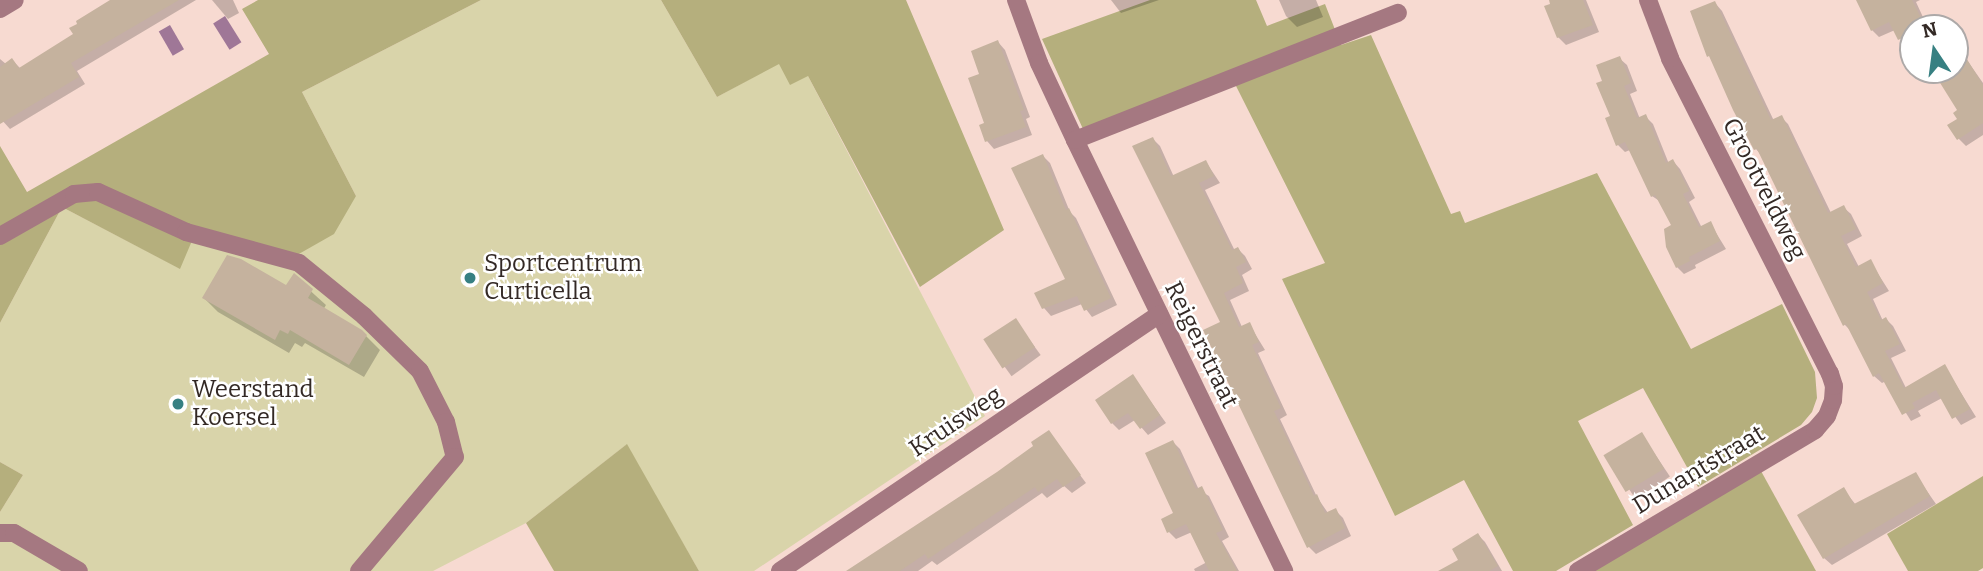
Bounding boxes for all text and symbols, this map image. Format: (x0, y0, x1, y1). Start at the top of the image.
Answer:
north arrow (1899, 14, 1969, 84)
text: N (1920, 17, 1939, 43)
street label: Grootveldweg (1716, 113, 1812, 265)
place label: Sportcentrum Curticella (484, 250, 642, 306)
marker: Sportcentrum Curticella (462, 270, 478, 286)
street label: Reigerstraat (1158, 277, 1244, 413)
place label: Weerstand Koersel (192, 376, 314, 432)
street label: Kruisweg (904, 381, 1008, 463)
marker: Weerstand Koersel (170, 396, 186, 412)
street label: Dunantstraat (1628, 419, 1770, 521)

